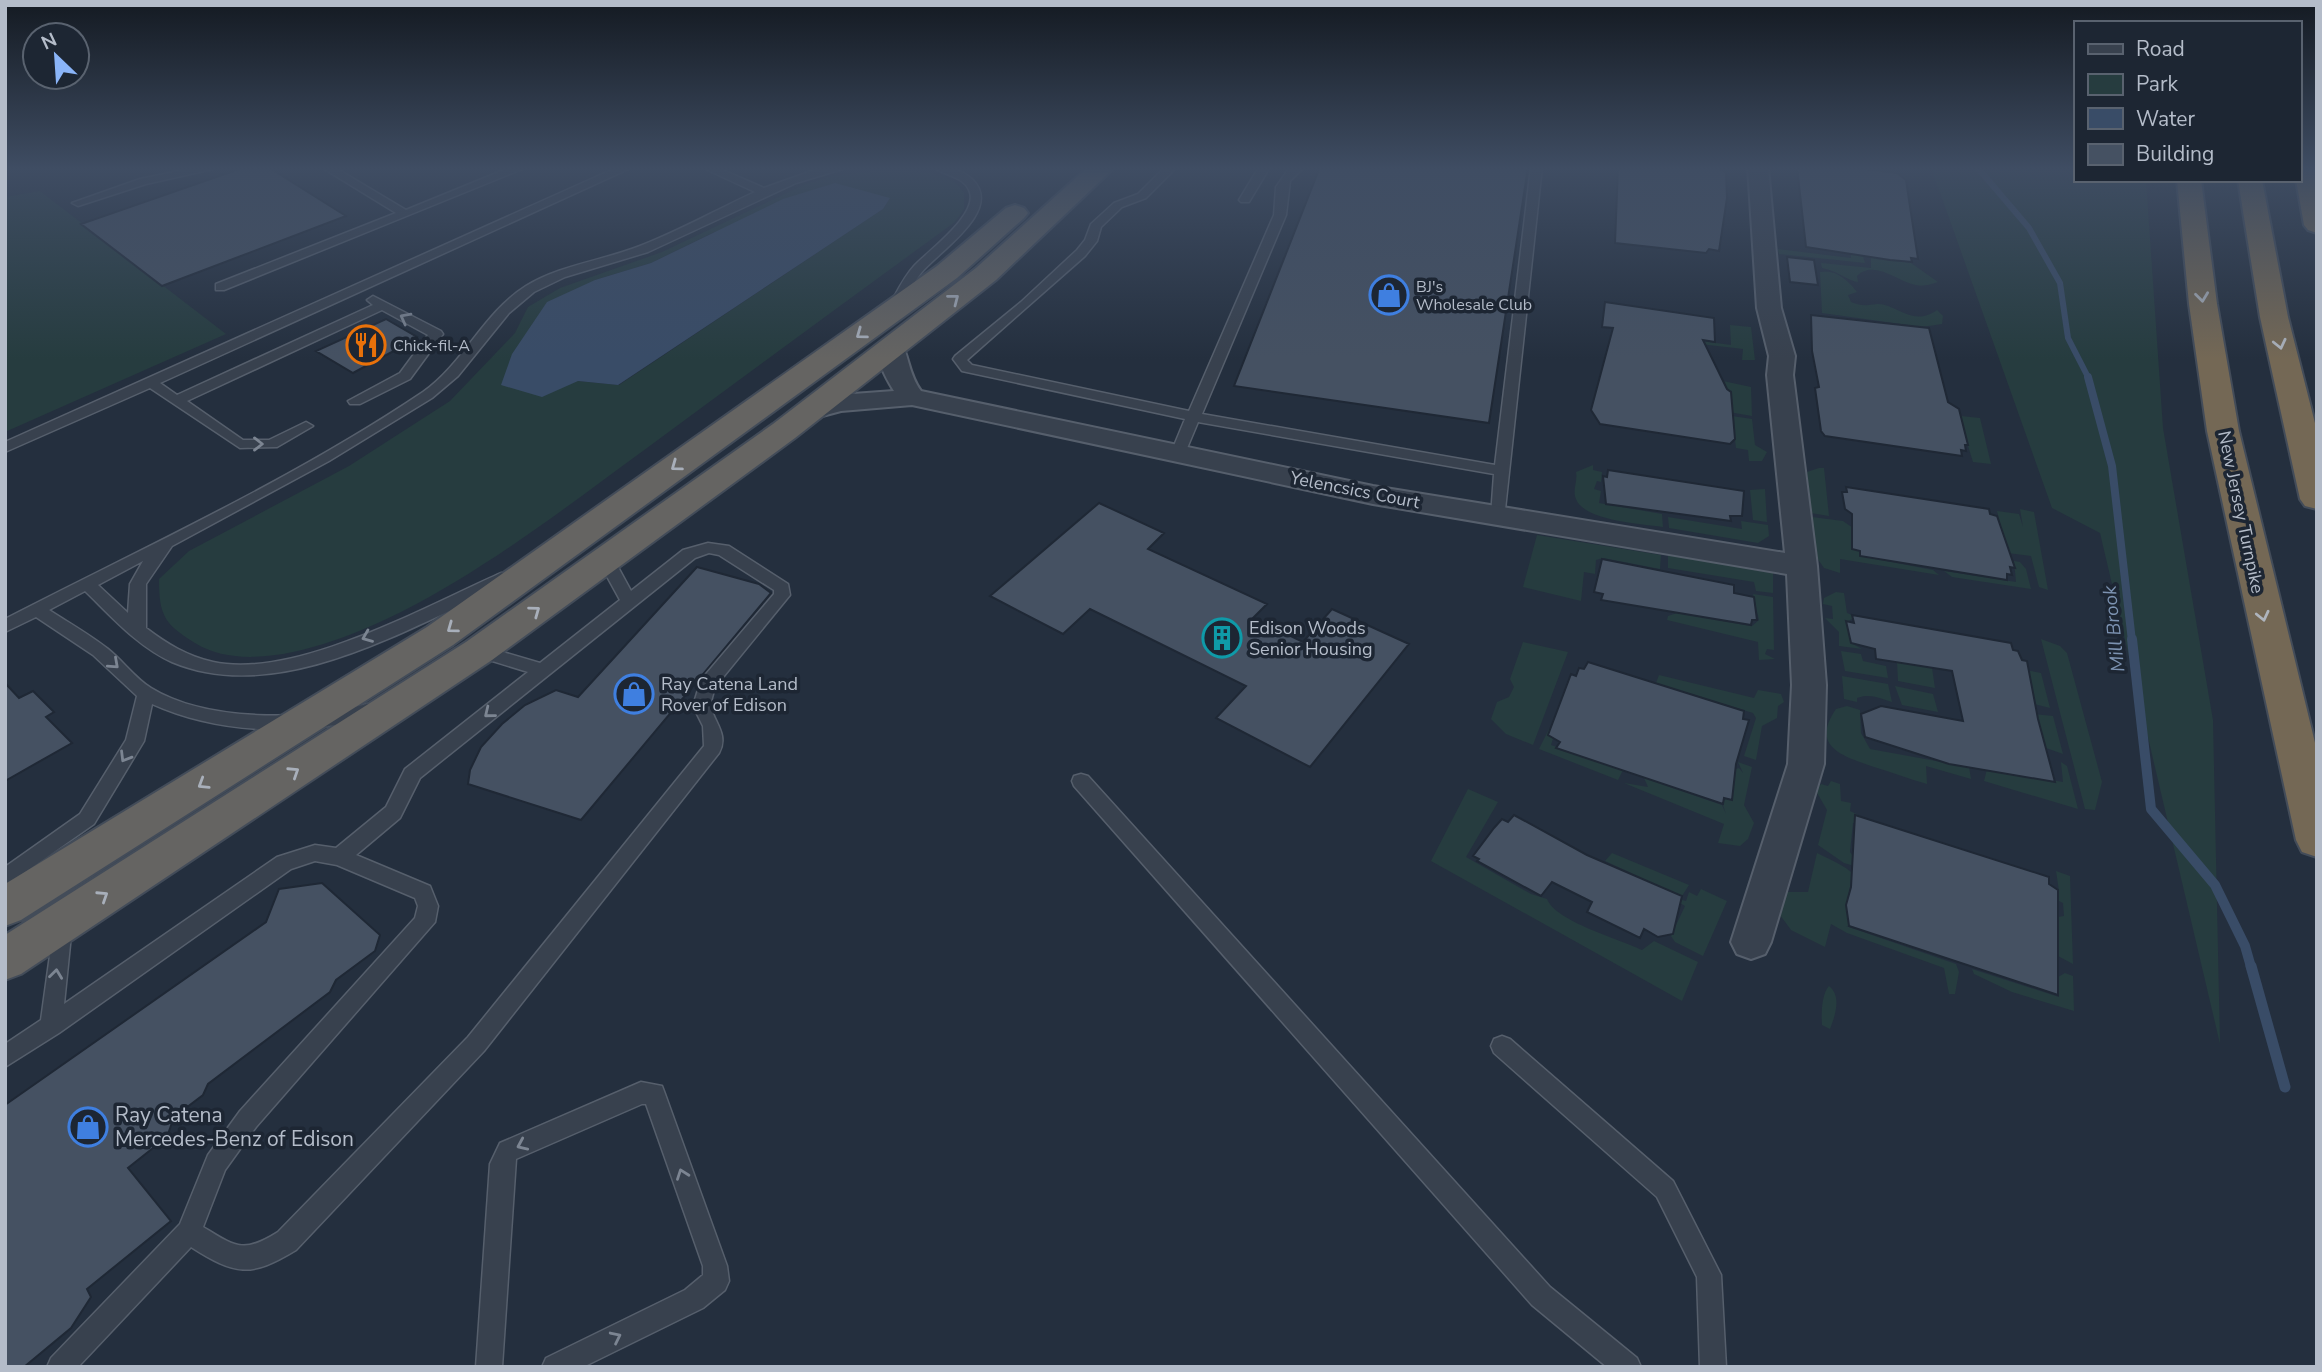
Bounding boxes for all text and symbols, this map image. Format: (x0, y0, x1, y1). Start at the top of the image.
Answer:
north arrow (21, 21, 91, 91)
legend (2074, 21, 2301, 182)
text: N (37, 27, 61, 56)
text: Road (2136, 35, 2185, 63)
text: Park (2136, 70, 2178, 98)
text: Water (2136, 105, 2195, 133)
text: Building (2136, 140, 2214, 168)
shop icon: BJ's Wholesale Club (1368, 274, 1410, 316)
place label: BJ's Wholesale Club (1416, 276, 1532, 316)
one-way arrow (2194, 291, 2209, 303)
one-way arrow (946, 294, 959, 307)
one-way arrow (400, 313, 412, 326)
restaurant icon: Chick-fil-A (345, 324, 387, 366)
one-way arrow (856, 325, 869, 338)
place label: Chick-fil-A (393, 335, 470, 357)
one-way arrow (2271, 338, 2286, 350)
street label: New Jersey Turnpike (2212, 429, 2270, 595)
one-way arrow (253, 436, 263, 452)
one-way arrow (671, 458, 684, 470)
street label: Yelencsics Court (1287, 465, 1423, 514)
water label: Mill Brook (2096, 584, 2131, 673)
one-way arrow (527, 607, 540, 619)
one-way arrow (2255, 610, 2269, 622)
place label: Edison Woods Senior Housing (1249, 616, 1373, 661)
building icon: Edison Woods Senior Housing (1201, 617, 1243, 659)
one-way arrow (447, 620, 460, 632)
one-way arrow (362, 629, 375, 643)
one-way arrow (105, 656, 118, 668)
place label: Ray Catena Land Rover of Edison (661, 672, 798, 717)
shop icon: Ray Catena Land Rover of Edison (613, 673, 655, 715)
one-way arrow (484, 705, 497, 717)
one-way arrow (120, 750, 133, 763)
one-way arrow (286, 767, 299, 780)
one-way arrow (197, 776, 210, 789)
one-way arrow (96, 891, 109, 904)
one-way arrow (49, 969, 64, 980)
place label: Ray Catena Mercedes-Benz of Edison (115, 1101, 354, 1153)
shop icon: Ray Catena Mercedes-Benz of Edison (67, 1106, 109, 1148)
one-way arrow (516, 1137, 529, 1151)
one-way arrow (676, 1168, 690, 1180)
one-way arrow (609, 1331, 621, 1345)

